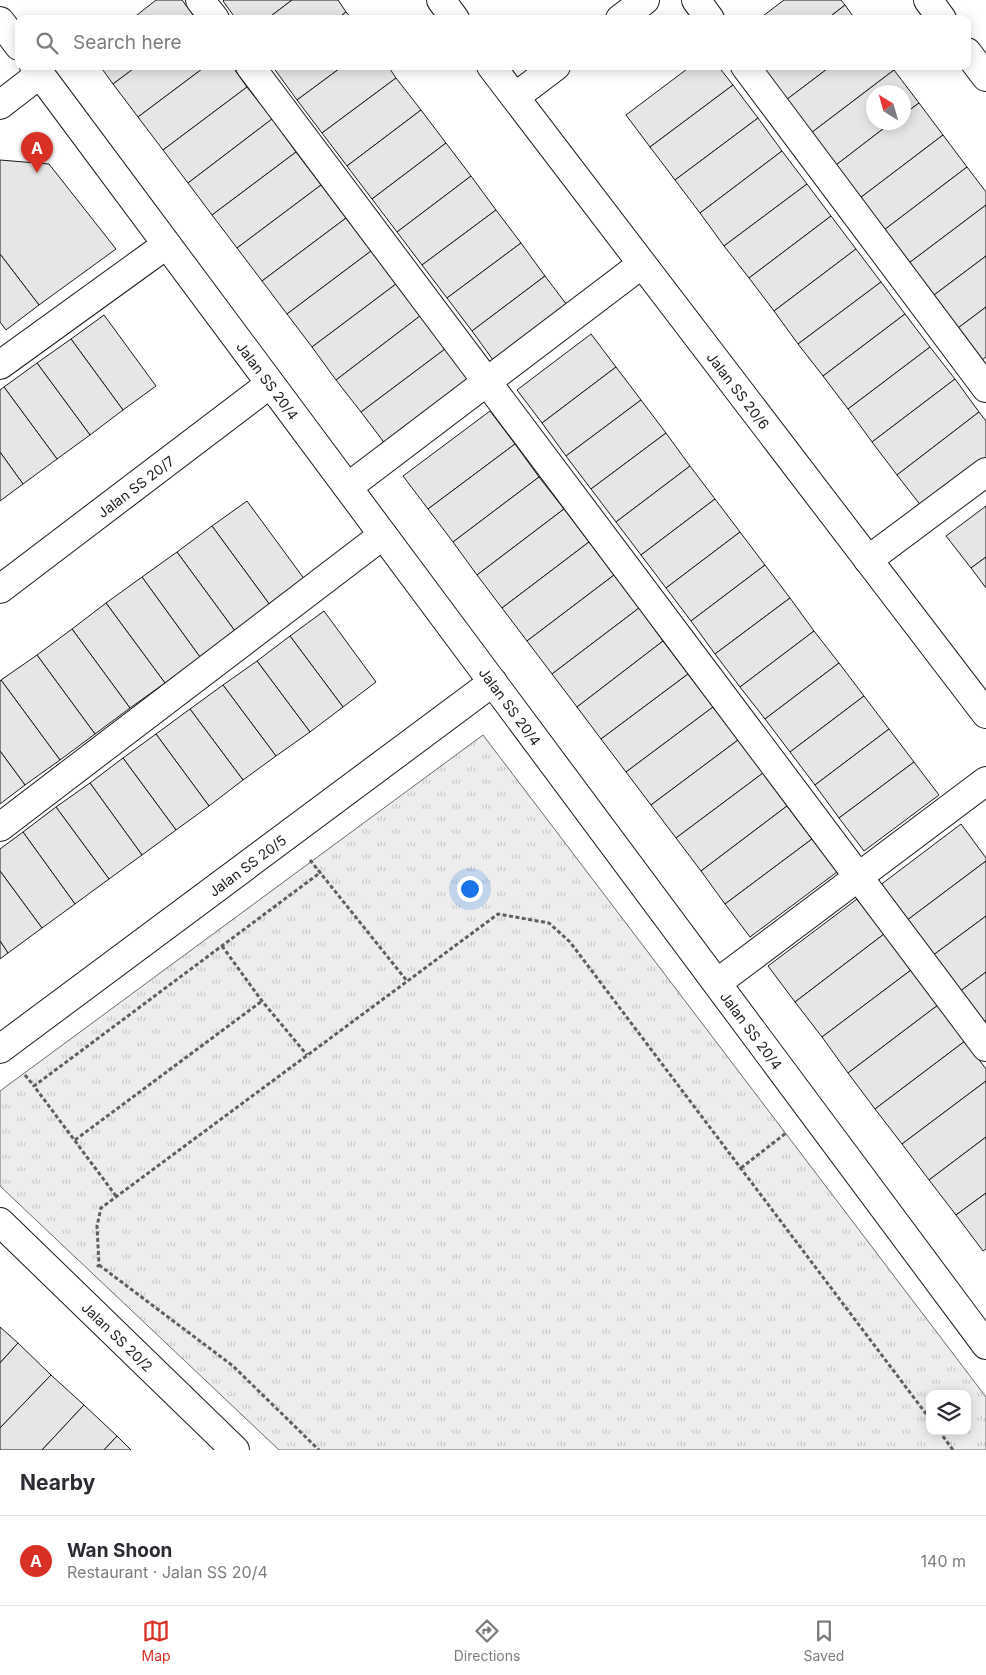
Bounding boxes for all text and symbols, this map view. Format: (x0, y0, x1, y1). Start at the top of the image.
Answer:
search box (15, 15, 971, 70)
icon: search (33, 29, 61, 57)
text: Search here (73, 31, 182, 54)
north arrow (866, 85, 911, 130)
pin: A (21, 132, 53, 173)
street label: Jalan SS 20/4 (234, 338, 303, 423)
street label: Jalan SS 20/6 (704, 348, 773, 432)
street label: Jalan SS 20/7 (94, 452, 177, 521)
street label: Jalan SS 20/4 (476, 664, 545, 748)
street label: Jalan SS 20/5 (205, 831, 289, 899)
your location (457, 876, 483, 902)
street label: Jalan SS 20/4 (717, 988, 786, 1072)
street label: Jalan SS 20/2 (79, 1298, 157, 1374)
map controls (926, 1390, 971, 1435)
button: layers (926, 1390, 971, 1435)
text: Nearby (20, 1470, 95, 1495)
text: Wan Shoon (67, 1539, 172, 1562)
text: A (30, 1551, 42, 1571)
text: 140 m (921, 1551, 966, 1571)
text: Restaurant · Jalan SS 20/4 (67, 1562, 268, 1582)
tab: Map (142, 1617, 171, 1664)
tab: Directions (454, 1617, 520, 1664)
tab: Saved (803, 1617, 844, 1664)

